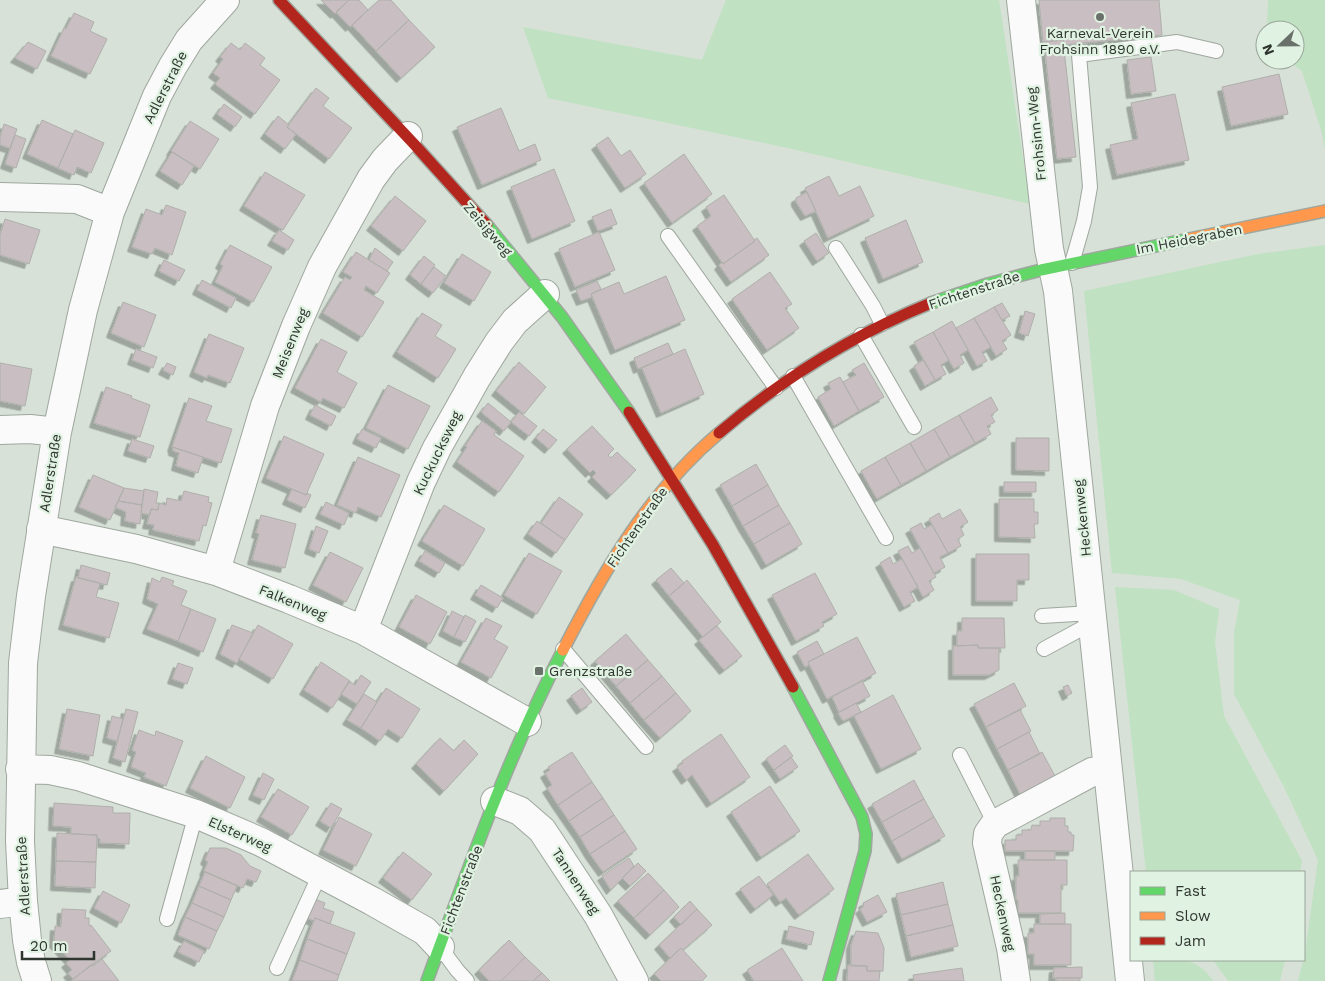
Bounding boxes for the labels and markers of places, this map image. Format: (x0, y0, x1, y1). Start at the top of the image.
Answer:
marker: Karneval-Verein Frohsinn 1890 e.V. (1094, 11, 1106, 23)
place label: Karneval-Verein Frohsinn 1890 e.V. (1040, 25, 1160, 57)
place label: Grenzstraße (549, 663, 632, 679)
marker: Grenzstraße (533, 665, 545, 677)

